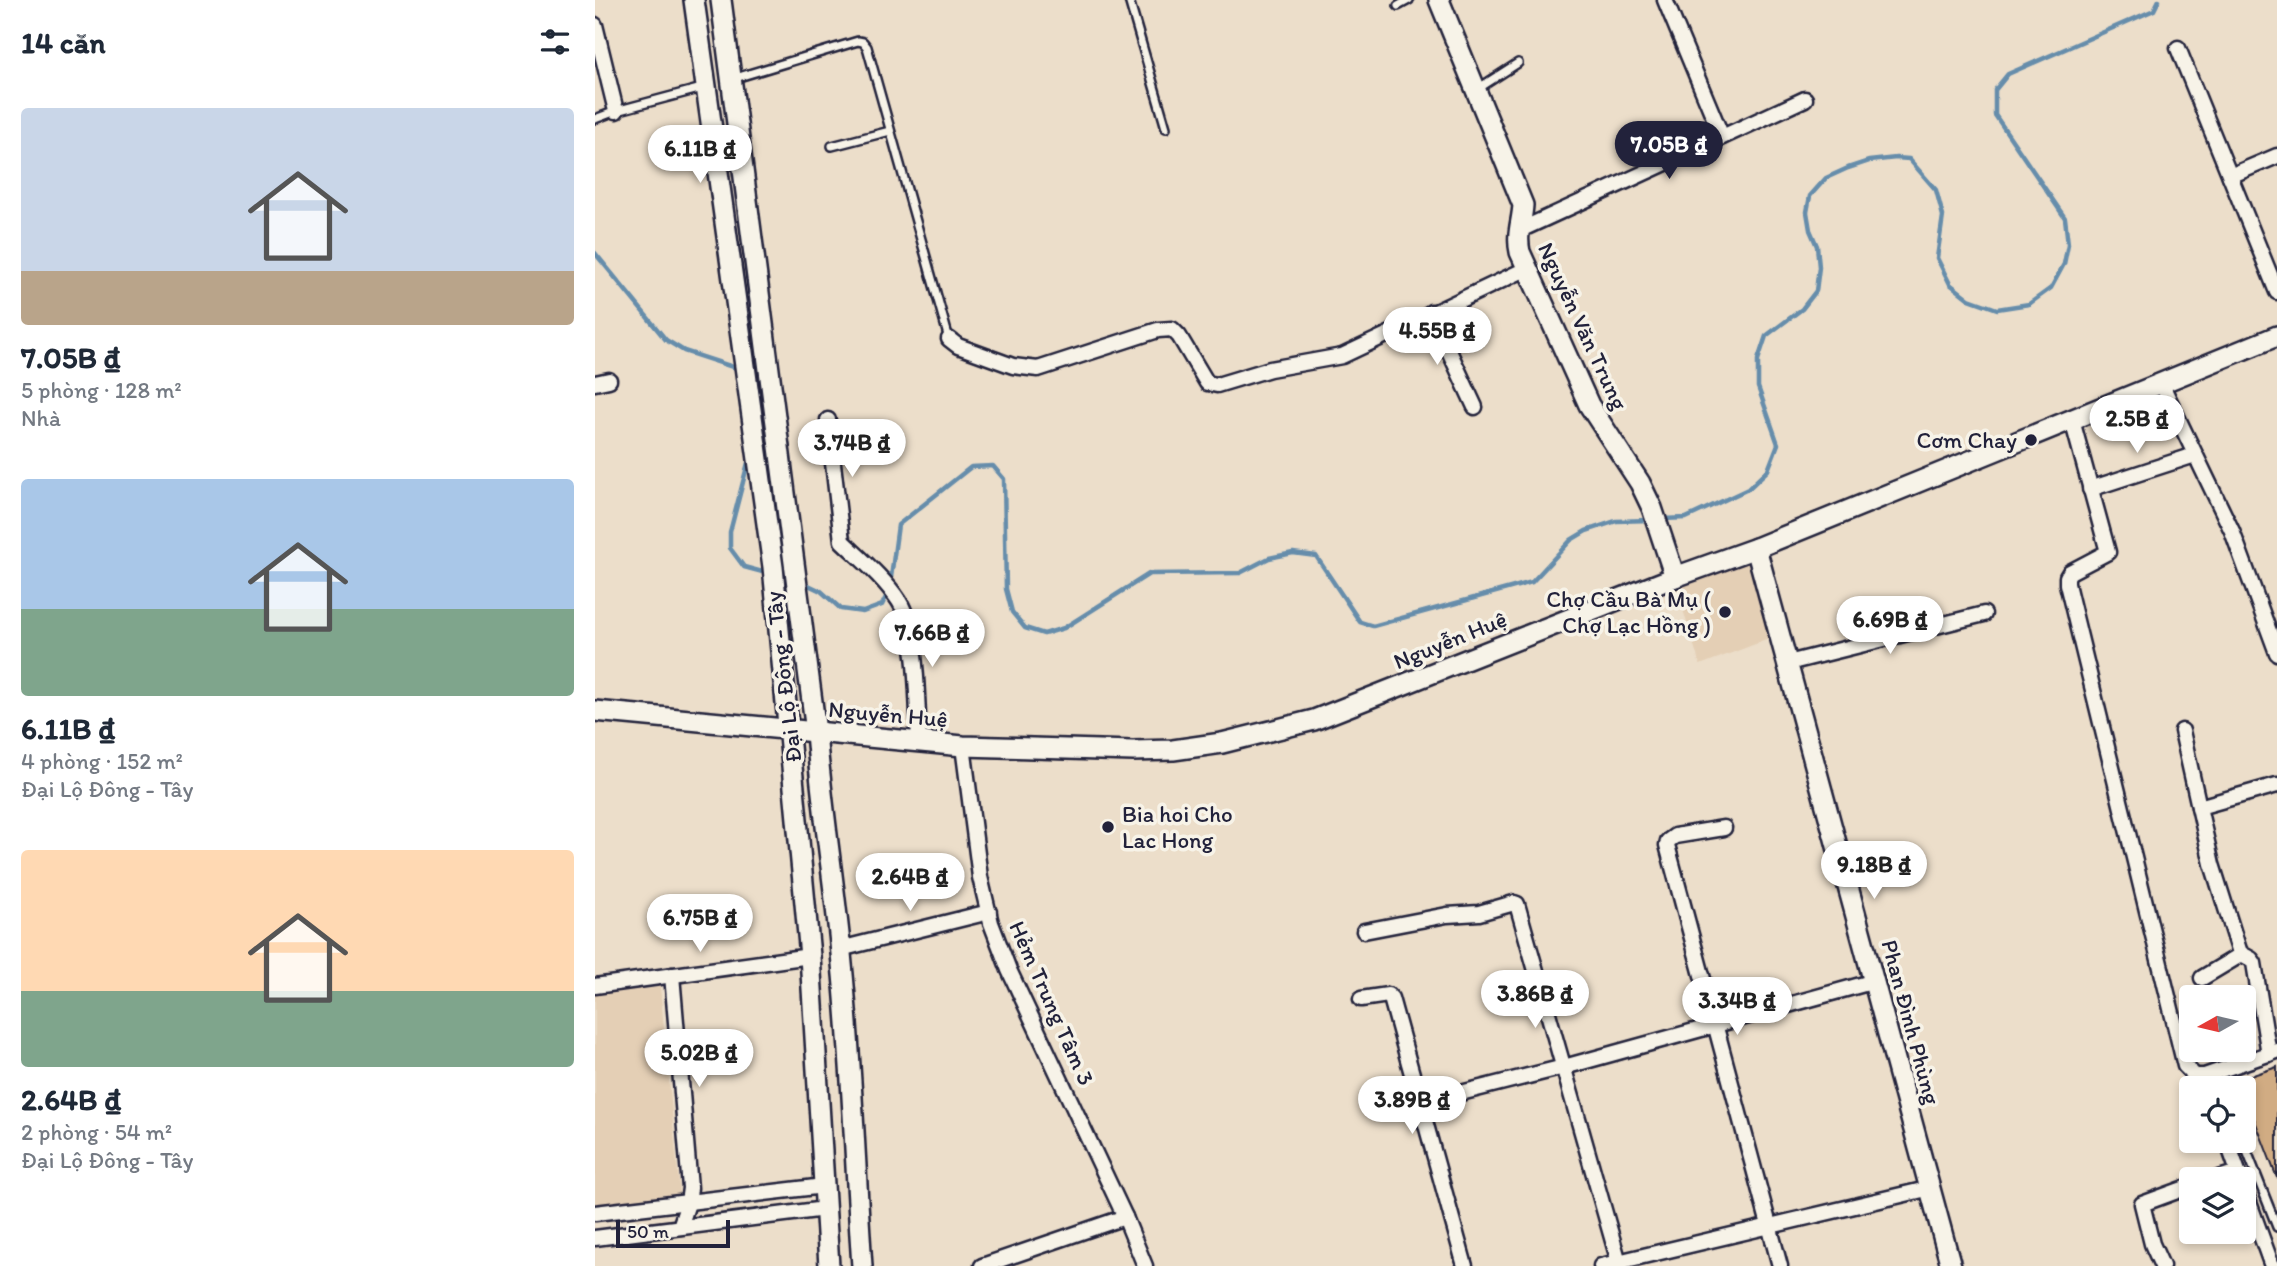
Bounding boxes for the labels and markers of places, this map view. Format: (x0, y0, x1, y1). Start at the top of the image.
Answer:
pin: 7.05B ₫ (1604, 122, 1734, 181)
pin: 6.11B ₫ (635, 125, 765, 185)
pin: 4.55B ₫ (1372, 308, 1502, 367)
pin: 2.5B ₫ (2080, 396, 2194, 455)
pin: 3.74B ₫ (787, 420, 917, 479)
place label: Cơm Chay (1916, 426, 2017, 454)
marker: Cơm Chay (2023, 432, 2039, 448)
place label: Chợ Cầu Bà Mụ ( Chợ Lạc Hồng ) (1546, 585, 1712, 639)
pin: 6.69B ₫ (1825, 596, 1955, 656)
marker: Chợ Cầu Bà Mụ ( Chợ Lạc Hồng ) (1717, 604, 1733, 620)
pin: 7.66B ₫ (867, 610, 997, 669)
place label: Bia hoi Cho Lac Hong (1122, 800, 1233, 854)
marker: Bia hoi Cho Lac Hong (1100, 819, 1116, 835)
pin: 9.18B ₫ (1809, 842, 1939, 901)
pin: 2.64B ₫ (845, 853, 975, 913)
pin: 6.75B ₫ (635, 894, 765, 954)
pin: 3.86B ₫ (1470, 970, 1600, 1030)
pin: 3.34B ₫ (1672, 978, 1802, 1037)
pin: 5.02B ₫ (634, 1030, 764, 1089)
pin: 3.89B ₫ (1347, 1076, 1477, 1136)

